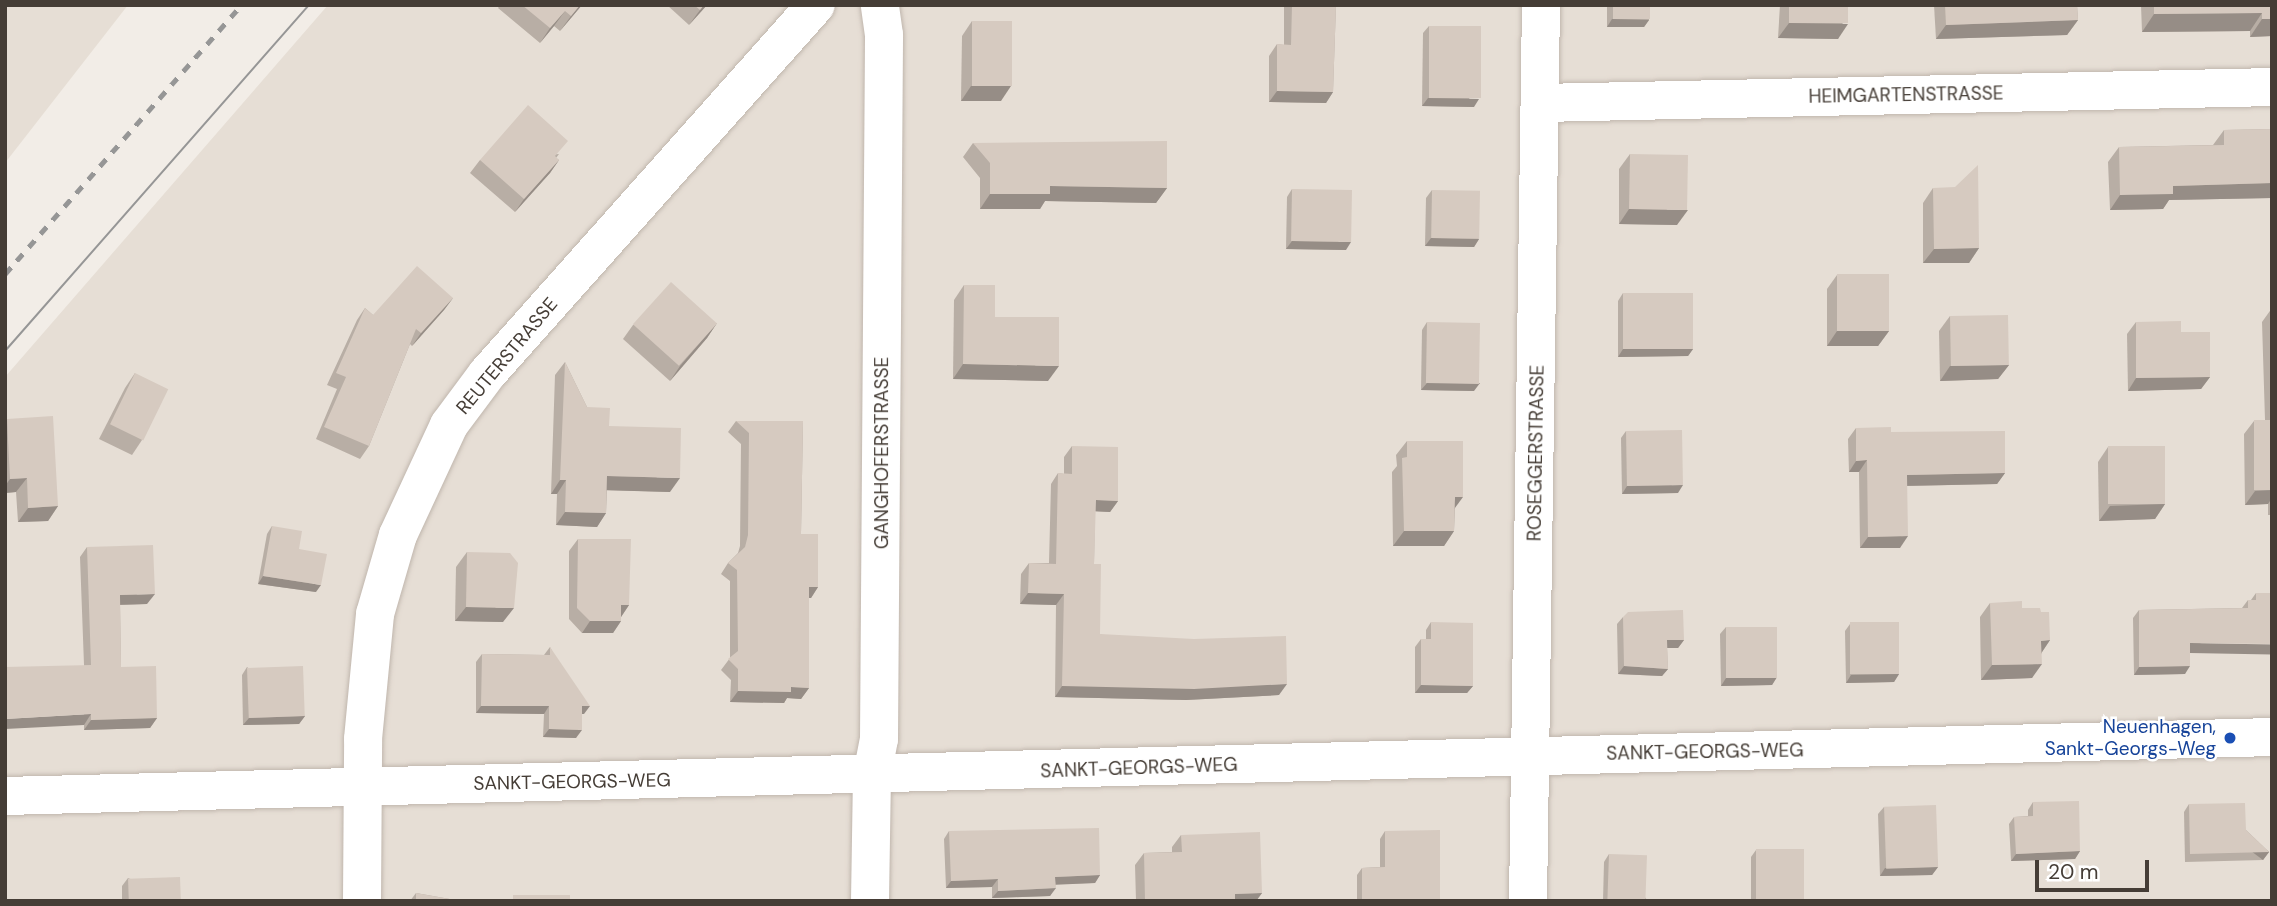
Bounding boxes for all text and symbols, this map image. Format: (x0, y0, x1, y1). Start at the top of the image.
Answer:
street label: HEIMGARTENSTRASSE (1808, 82, 2004, 108)
street label: REUTERSTRASSE (452, 293, 562, 419)
street label: GANGHOFERSTRASSE (871, 357, 893, 549)
street label: ROSEGGERSTRASSE (1523, 365, 1549, 541)
place label: Neuenhagen, Sankt-Georgs-Weg (2045, 716, 2216, 760)
marker: Neuenhagen, Sankt-Georgs-Weg (2222, 730, 2238, 746)
street label: SANKT-GEORGS-WEG (1606, 739, 1804, 765)
street label: SANKT-GEORGS-WEG (1040, 753, 1238, 783)
street label: SANKT-GEORGS-WEG (473, 769, 671, 795)
scale bar (2039, 846, 2153, 890)
text: 20 m (2048, 858, 2099, 886)

